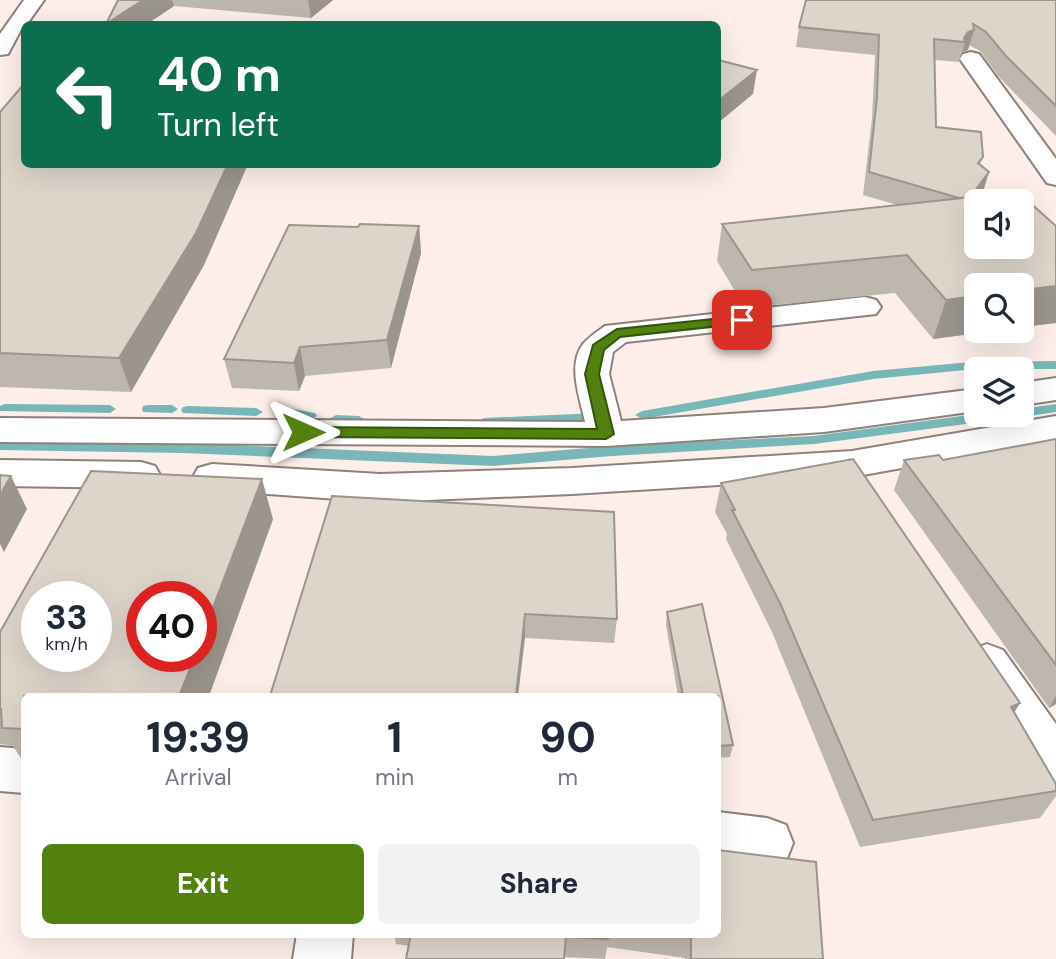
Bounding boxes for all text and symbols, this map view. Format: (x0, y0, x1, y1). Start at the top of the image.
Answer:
text: 40 m (157, 42, 281, 106)
icon: left (42, 49, 133, 140)
text: Turn left (157, 104, 279, 146)
map controls (964, 189, 1034, 427)
button: sound (964, 189, 1034, 259)
button: search (964, 273, 1034, 343)
pin (712, 290, 772, 350)
icon: arrive (723, 301, 761, 339)
button: layers (964, 357, 1034, 427)
position arrow (266, 395, 340, 469)
speed limit sign: 40 (126, 581, 217, 672)
text: 33 (45, 594, 88, 640)
text: km/h (45, 632, 88, 656)
text: 19:39 (146, 710, 250, 765)
text: 1 (387, 710, 402, 765)
text: 90 (540, 710, 596, 765)
text: Arrival (165, 762, 232, 792)
text: min (375, 762, 414, 792)
text: m (557, 762, 578, 792)
button: Exit (42, 844, 364, 924)
button: Share (378, 844, 700, 924)

